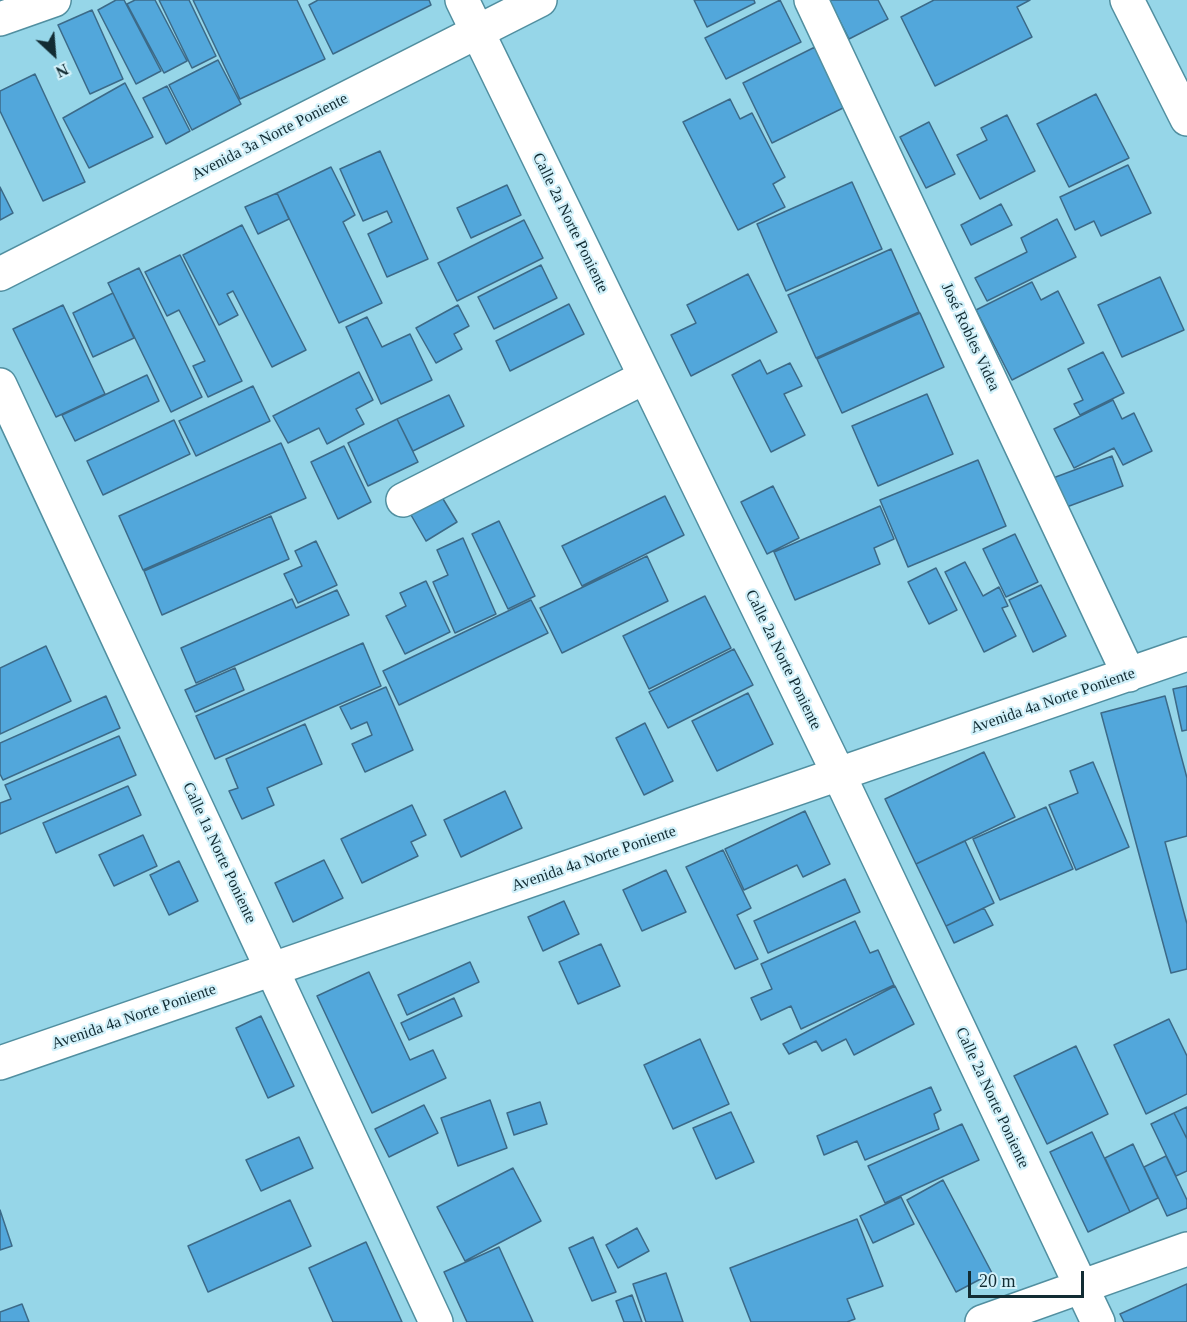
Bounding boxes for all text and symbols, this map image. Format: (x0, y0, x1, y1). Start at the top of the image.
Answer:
north arrow (24, 24, 84, 84)
text: N (53, 60, 71, 81)
street label: Avenida 3a Norte Poniente (189, 89, 351, 185)
street label: Calle 2a Norte Poniente (528, 150, 612, 296)
street label: José Robles Videa (937, 280, 1003, 394)
street label: Calle 2a Norte Poniente (741, 587, 825, 733)
street label: Avenida 4a Norte Poniente (968, 664, 1138, 738)
street label: Calle 1a Norte Poniente (178, 779, 260, 927)
street label: Avenida 4a Norte Poniente (509, 822, 679, 896)
street label: Avenida 4a Norte Poniente (49, 980, 219, 1054)
street label: Calle 2a Norte Poniente (951, 1024, 1033, 1172)
scale bar (971, 1259, 1086, 1297)
text: 20 m (979, 1271, 1016, 1291)

